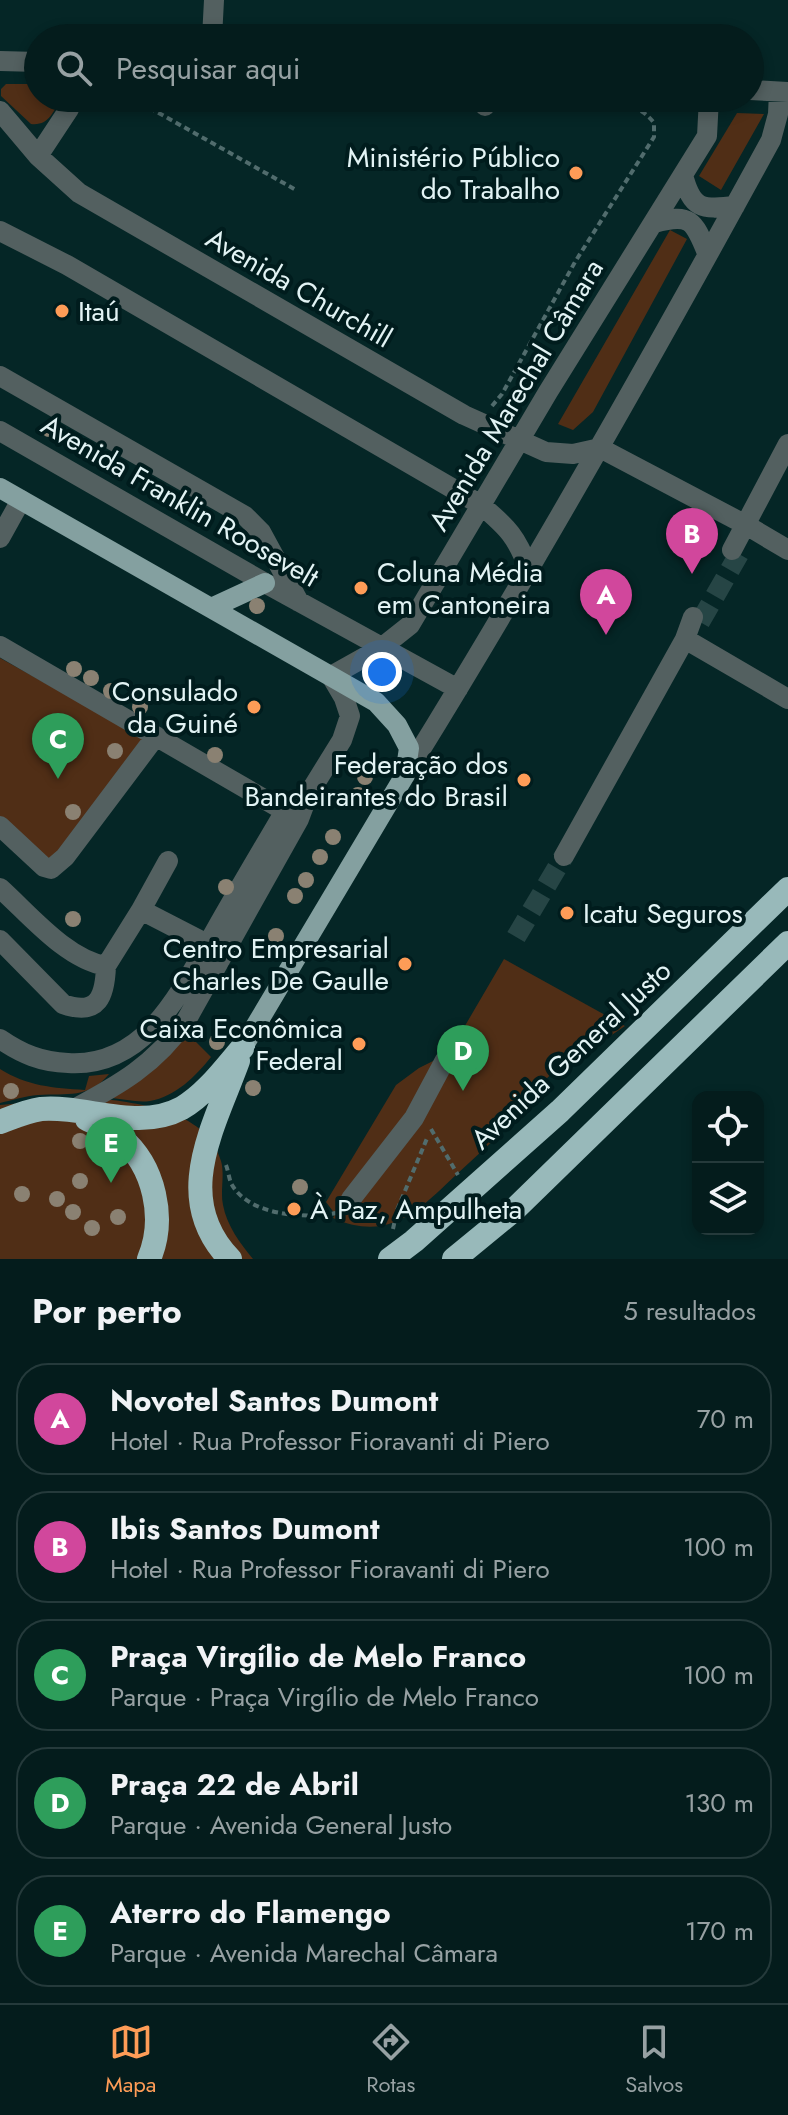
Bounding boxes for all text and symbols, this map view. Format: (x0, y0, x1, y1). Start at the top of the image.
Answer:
search box (24, 24, 764, 112)
icon: search (52, 46, 96, 90)
text: Pesquisar aqui (116, 47, 301, 90)
place label: Ministério Público do Trabalho (347, 137, 560, 210)
marker: Ministério Público do Trabalho (567, 164, 585, 182)
street label: Avenida Churchill (198, 218, 400, 358)
street label: Avenida Marechal Câmara (418, 251, 614, 539)
place label: Itaú (78, 291, 120, 332)
marker: Itaú (53, 302, 71, 320)
street label: Avenida Franklin Roosevelt (34, 405, 327, 598)
pin: B (666, 508, 718, 574)
place label: Coluna Média em Cantoneira (377, 552, 551, 625)
pin: A (580, 569, 632, 635)
marker: Coluna Média em Cantoneira (352, 579, 370, 597)
your location (362, 652, 402, 692)
place label: Consulado da Guiné (112, 671, 238, 744)
marker: Consulado da Guiné (245, 698, 263, 716)
pin: C (32, 713, 84, 779)
place label: Federação dos Bandeirantes do Brasil (245, 744, 508, 817)
marker: Federação dos Bandeirantes do Brasil (515, 771, 533, 789)
place label: Icatu Seguros (583, 893, 743, 934)
marker: Icatu Seguros (558, 904, 576, 922)
place label: Centro Empresarial Charles De Gaulle (163, 928, 389, 1001)
street label: Avenida General Justo (462, 951, 680, 1159)
marker: Centro Empresarial Charles De Gaulle (396, 955, 414, 973)
place label: Caixa Econômica Federal (139, 1008, 343, 1081)
pin: D (437, 1025, 489, 1091)
marker: Caixa Econômica Federal (350, 1035, 368, 1053)
map controls (692, 1091, 764, 1235)
button: locate (692, 1091, 764, 1163)
pin: E (85, 1117, 137, 1183)
button: layers (692, 1163, 764, 1235)
place label: À Paz, Ampulheta (310, 1189, 522, 1230)
marker: À Paz, Ampulheta (285, 1200, 303, 1218)
text: Por perto (32, 1287, 182, 1336)
text: 5 resultados (623, 1292, 756, 1330)
text: Novotel Santos Dumont (110, 1379, 438, 1422)
text: A (50, 1400, 70, 1438)
text: 70 m (697, 1400, 754, 1438)
text: Hotel · Rua Professor Fioravanti di Piero (110, 1422, 550, 1460)
text: Ibis Santos Dumont (110, 1507, 380, 1550)
text: B (51, 1528, 69, 1566)
text: 100 m (683, 1528, 754, 1566)
text: Hotel · Rua Professor Fioravanti di Piero (110, 1550, 550, 1588)
text: Praça Virgílio de Melo Franco (110, 1635, 526, 1678)
text: C (51, 1656, 69, 1694)
text: 100 m (683, 1656, 754, 1694)
text: Parque · Praça Virgílio de Melo Franco (110, 1678, 539, 1716)
text: Praça 22 de Abril (110, 1763, 359, 1806)
text: D (50, 1784, 70, 1822)
text: 130 m (684, 1784, 754, 1822)
text: Parque · Avenida General Justo (110, 1806, 452, 1844)
text: Aterro do Flamengo (110, 1891, 391, 1934)
text: E (52, 1912, 68, 1950)
text: 170 m (685, 1912, 754, 1950)
text: Parque · Avenida Marechal Câmara (110, 1934, 498, 1972)
tab: Mapa (105, 2020, 156, 2100)
tab: Rotas (366, 2020, 415, 2100)
tab: Salvos (625, 2020, 683, 2100)

